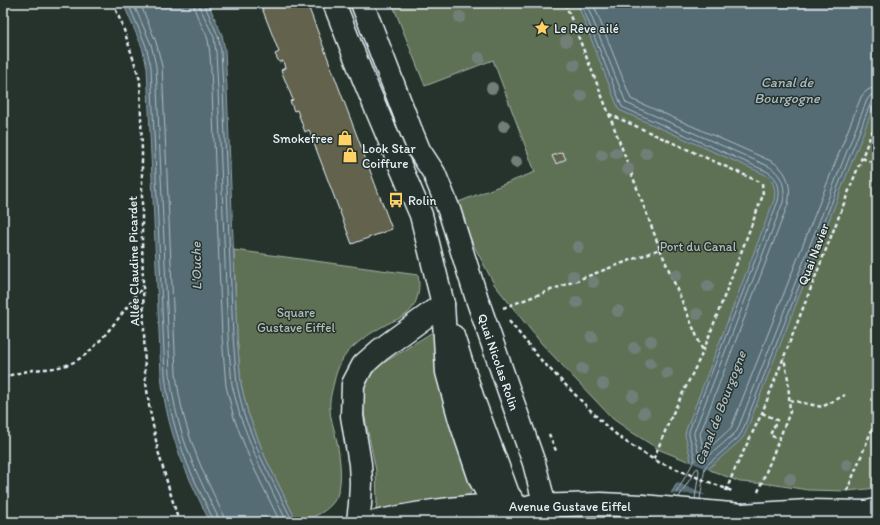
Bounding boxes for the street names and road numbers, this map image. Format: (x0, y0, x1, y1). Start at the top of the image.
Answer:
street label: Allée Claudine Picardet (125, 196, 142, 326)
street label: Quai Navier (795, 221, 832, 287)
street label: Quai Nicolas Rolin (475, 312, 522, 413)
street label: Avenue Gustave Eiffel (509, 499, 631, 514)

